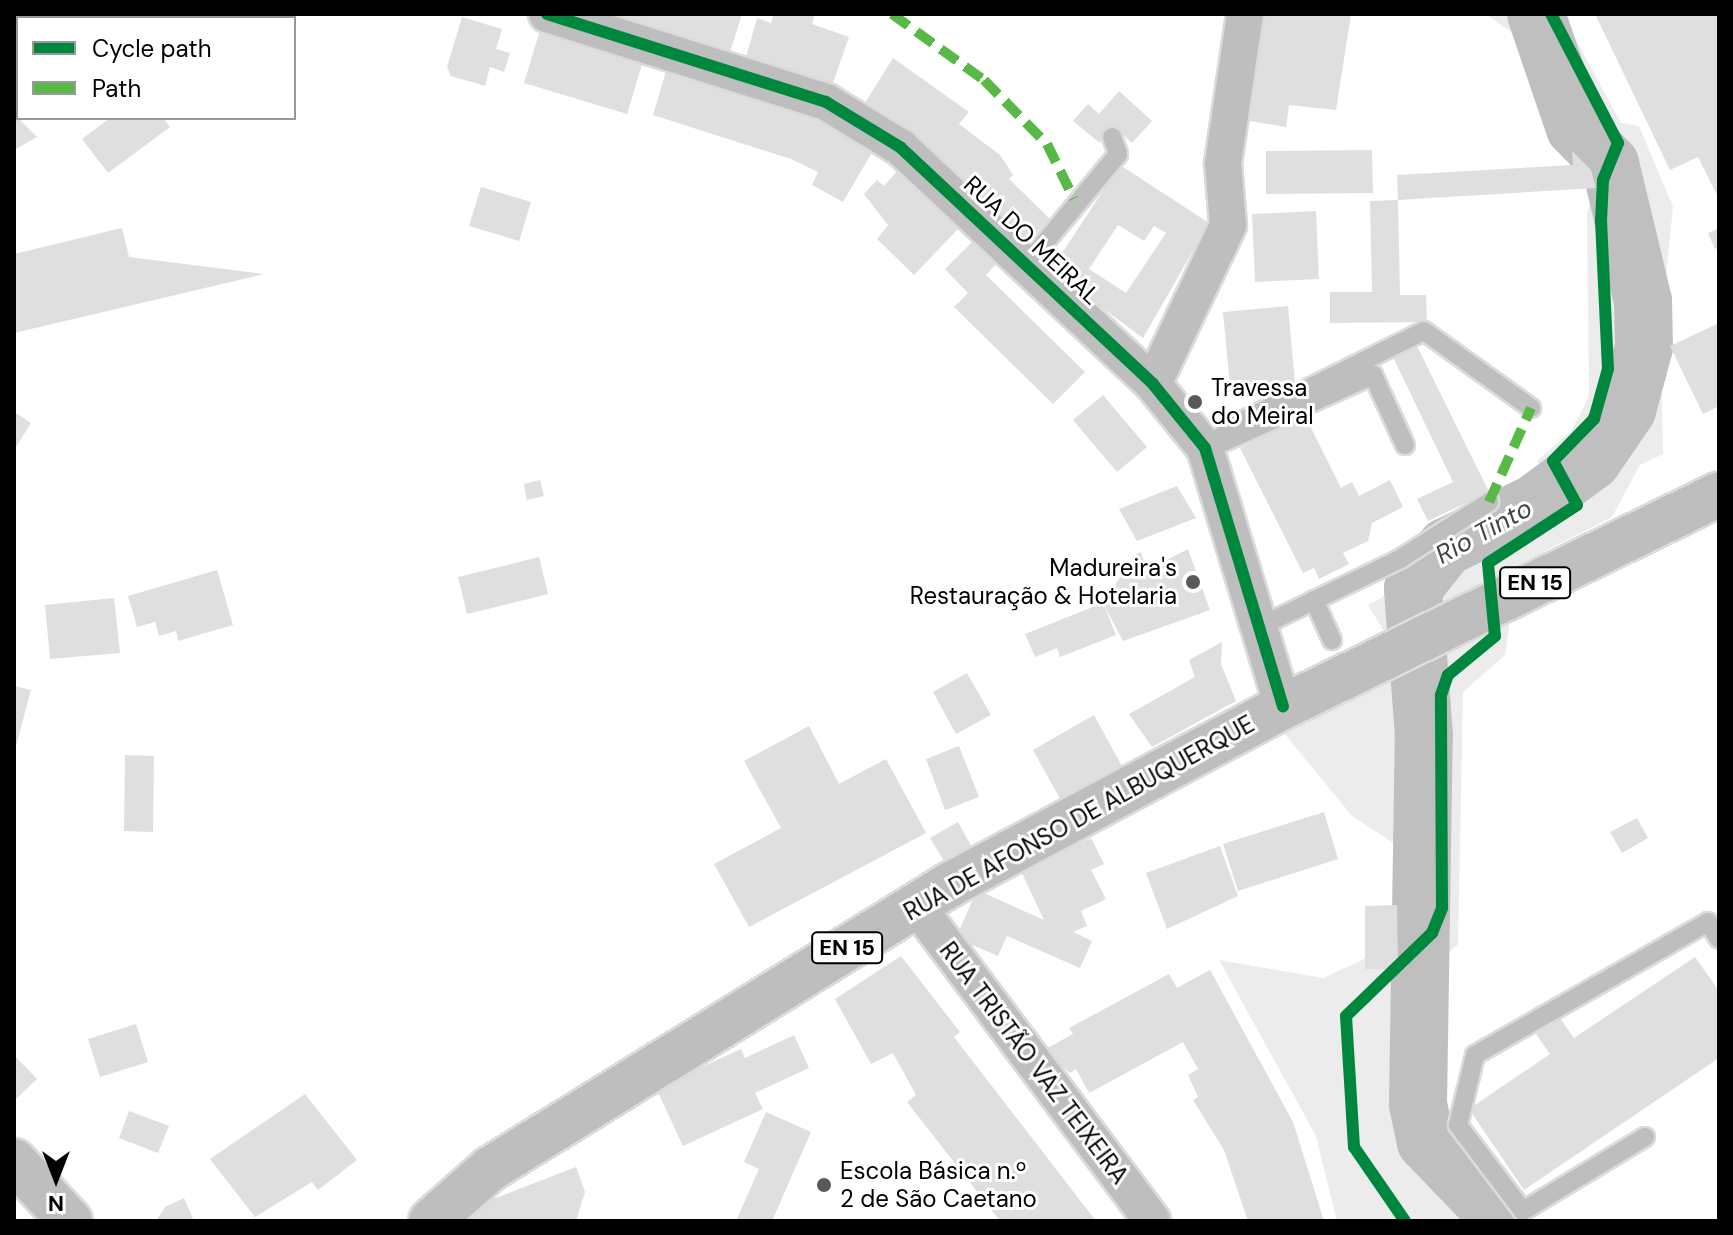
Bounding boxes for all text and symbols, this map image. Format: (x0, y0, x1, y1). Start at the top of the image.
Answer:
legend (16, 16, 296, 120)
text: Cycle path (92, 33, 211, 64)
text: Path (92, 73, 141, 104)
street label: RUA DO MEIRAL (958, 170, 1106, 310)
place label: Travessa do Meiral (1211, 374, 1314, 430)
marker: Travessa do Meiral (1186, 393, 1204, 411)
water label: Rio Tinto (1430, 493, 1538, 571)
place label: Madureira's Restauração & Hotelaria (910, 554, 1177, 610)
road number: EN 15 (1499, 565, 1571, 601)
marker: Madureira's Restauração & Hotelaria (1184, 573, 1202, 591)
street label: RUA DE AFONSO DE ALBUQUERQUE (899, 709, 1259, 927)
road number: EN 15 (811, 930, 883, 966)
street label: RUA TRISTÃO VAZ TEIXEIRA (934, 936, 1134, 1190)
north arrow (16, 1139, 96, 1219)
place label: Escola Básica n.º 2 de São Caetano (840, 1157, 1037, 1213)
marker: Escola Básica n.º 2 de São Caetano (815, 1176, 833, 1194)
text: N (48, 1189, 64, 1218)

